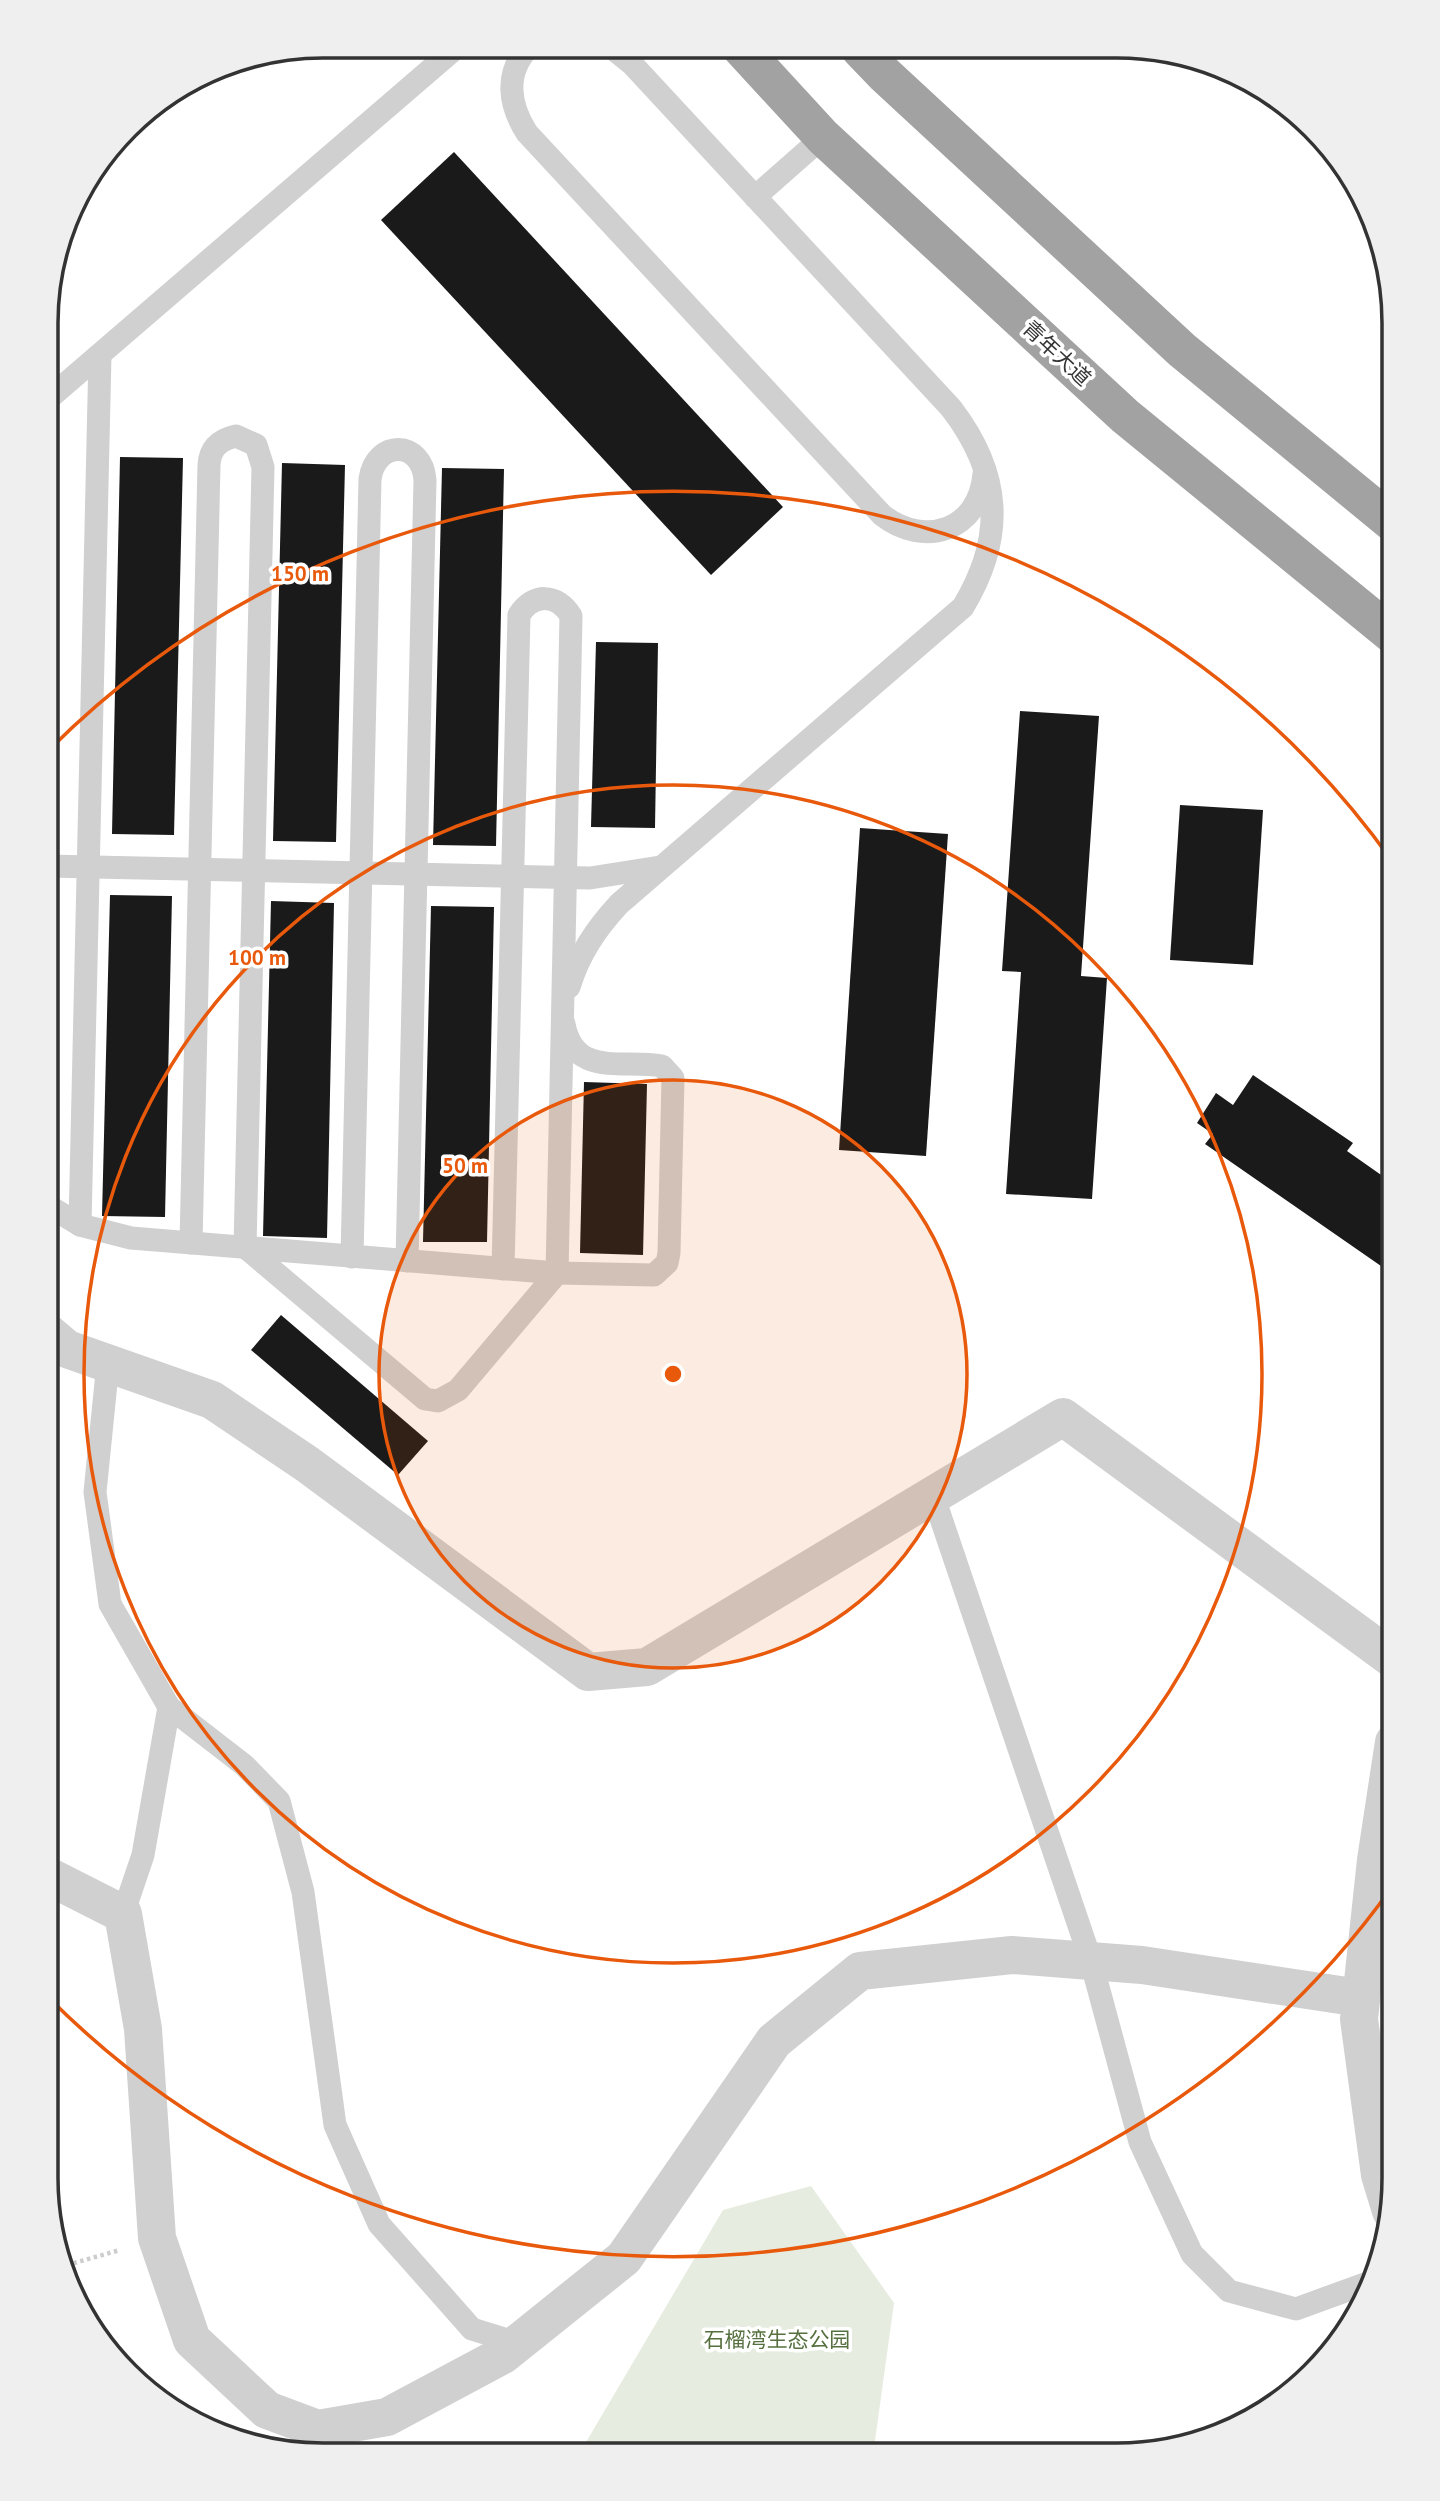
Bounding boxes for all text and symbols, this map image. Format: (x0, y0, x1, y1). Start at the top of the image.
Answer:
street label: 青年大道 (1017, 314, 1097, 392)
text: 150 m (271, 560, 329, 587)
text: 100 m (228, 944, 286, 971)
text: 50 m (442, 1152, 488, 1179)
centre of rings (661, 1362, 685, 1386)
park label: 石榴湾生态公园 (704, 2326, 851, 2353)

